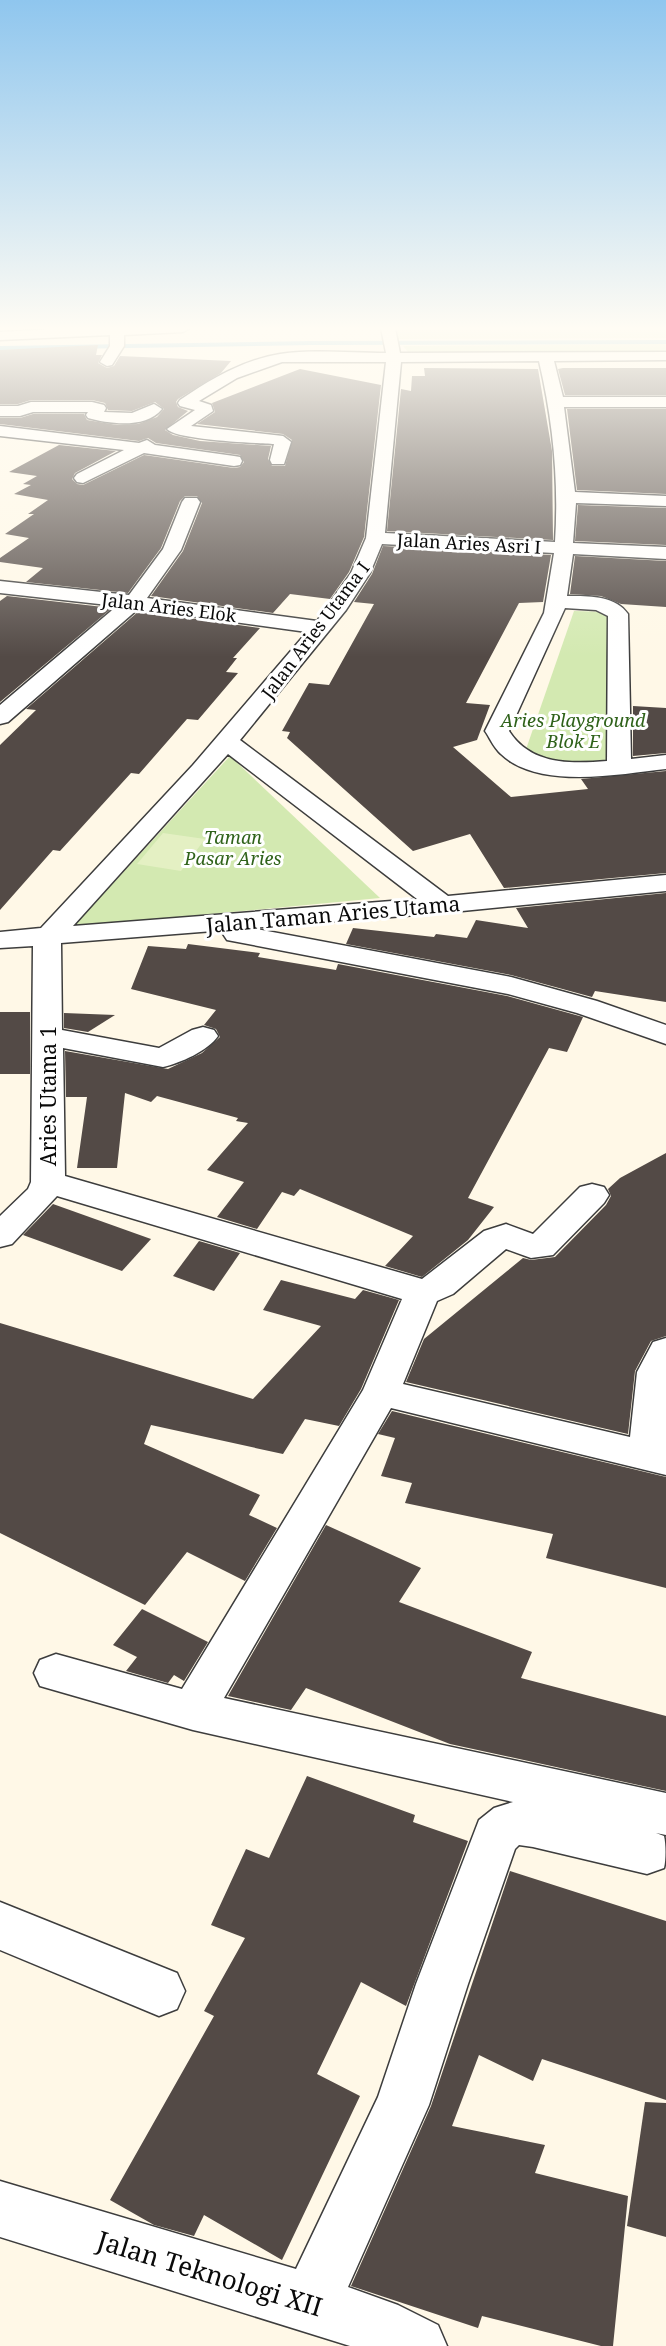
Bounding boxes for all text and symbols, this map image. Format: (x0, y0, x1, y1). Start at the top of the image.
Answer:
street label: Jalan Aries Asri I (395, 527, 542, 559)
street label: Jalan Aries Utama I (255, 557, 374, 704)
street label: Jalan Aries Elok (99, 587, 238, 627)
park label: Aries Playground Blok E (498, 708, 646, 753)
park label: Taman Pasar Aries (183, 825, 282, 870)
street label: Jalan Taman Aries Utama (204, 889, 461, 939)
street label: Aries Utama 1 (34, 1026, 62, 1166)
street label: Jalan Teknologi XII (92, 2221, 327, 2324)

